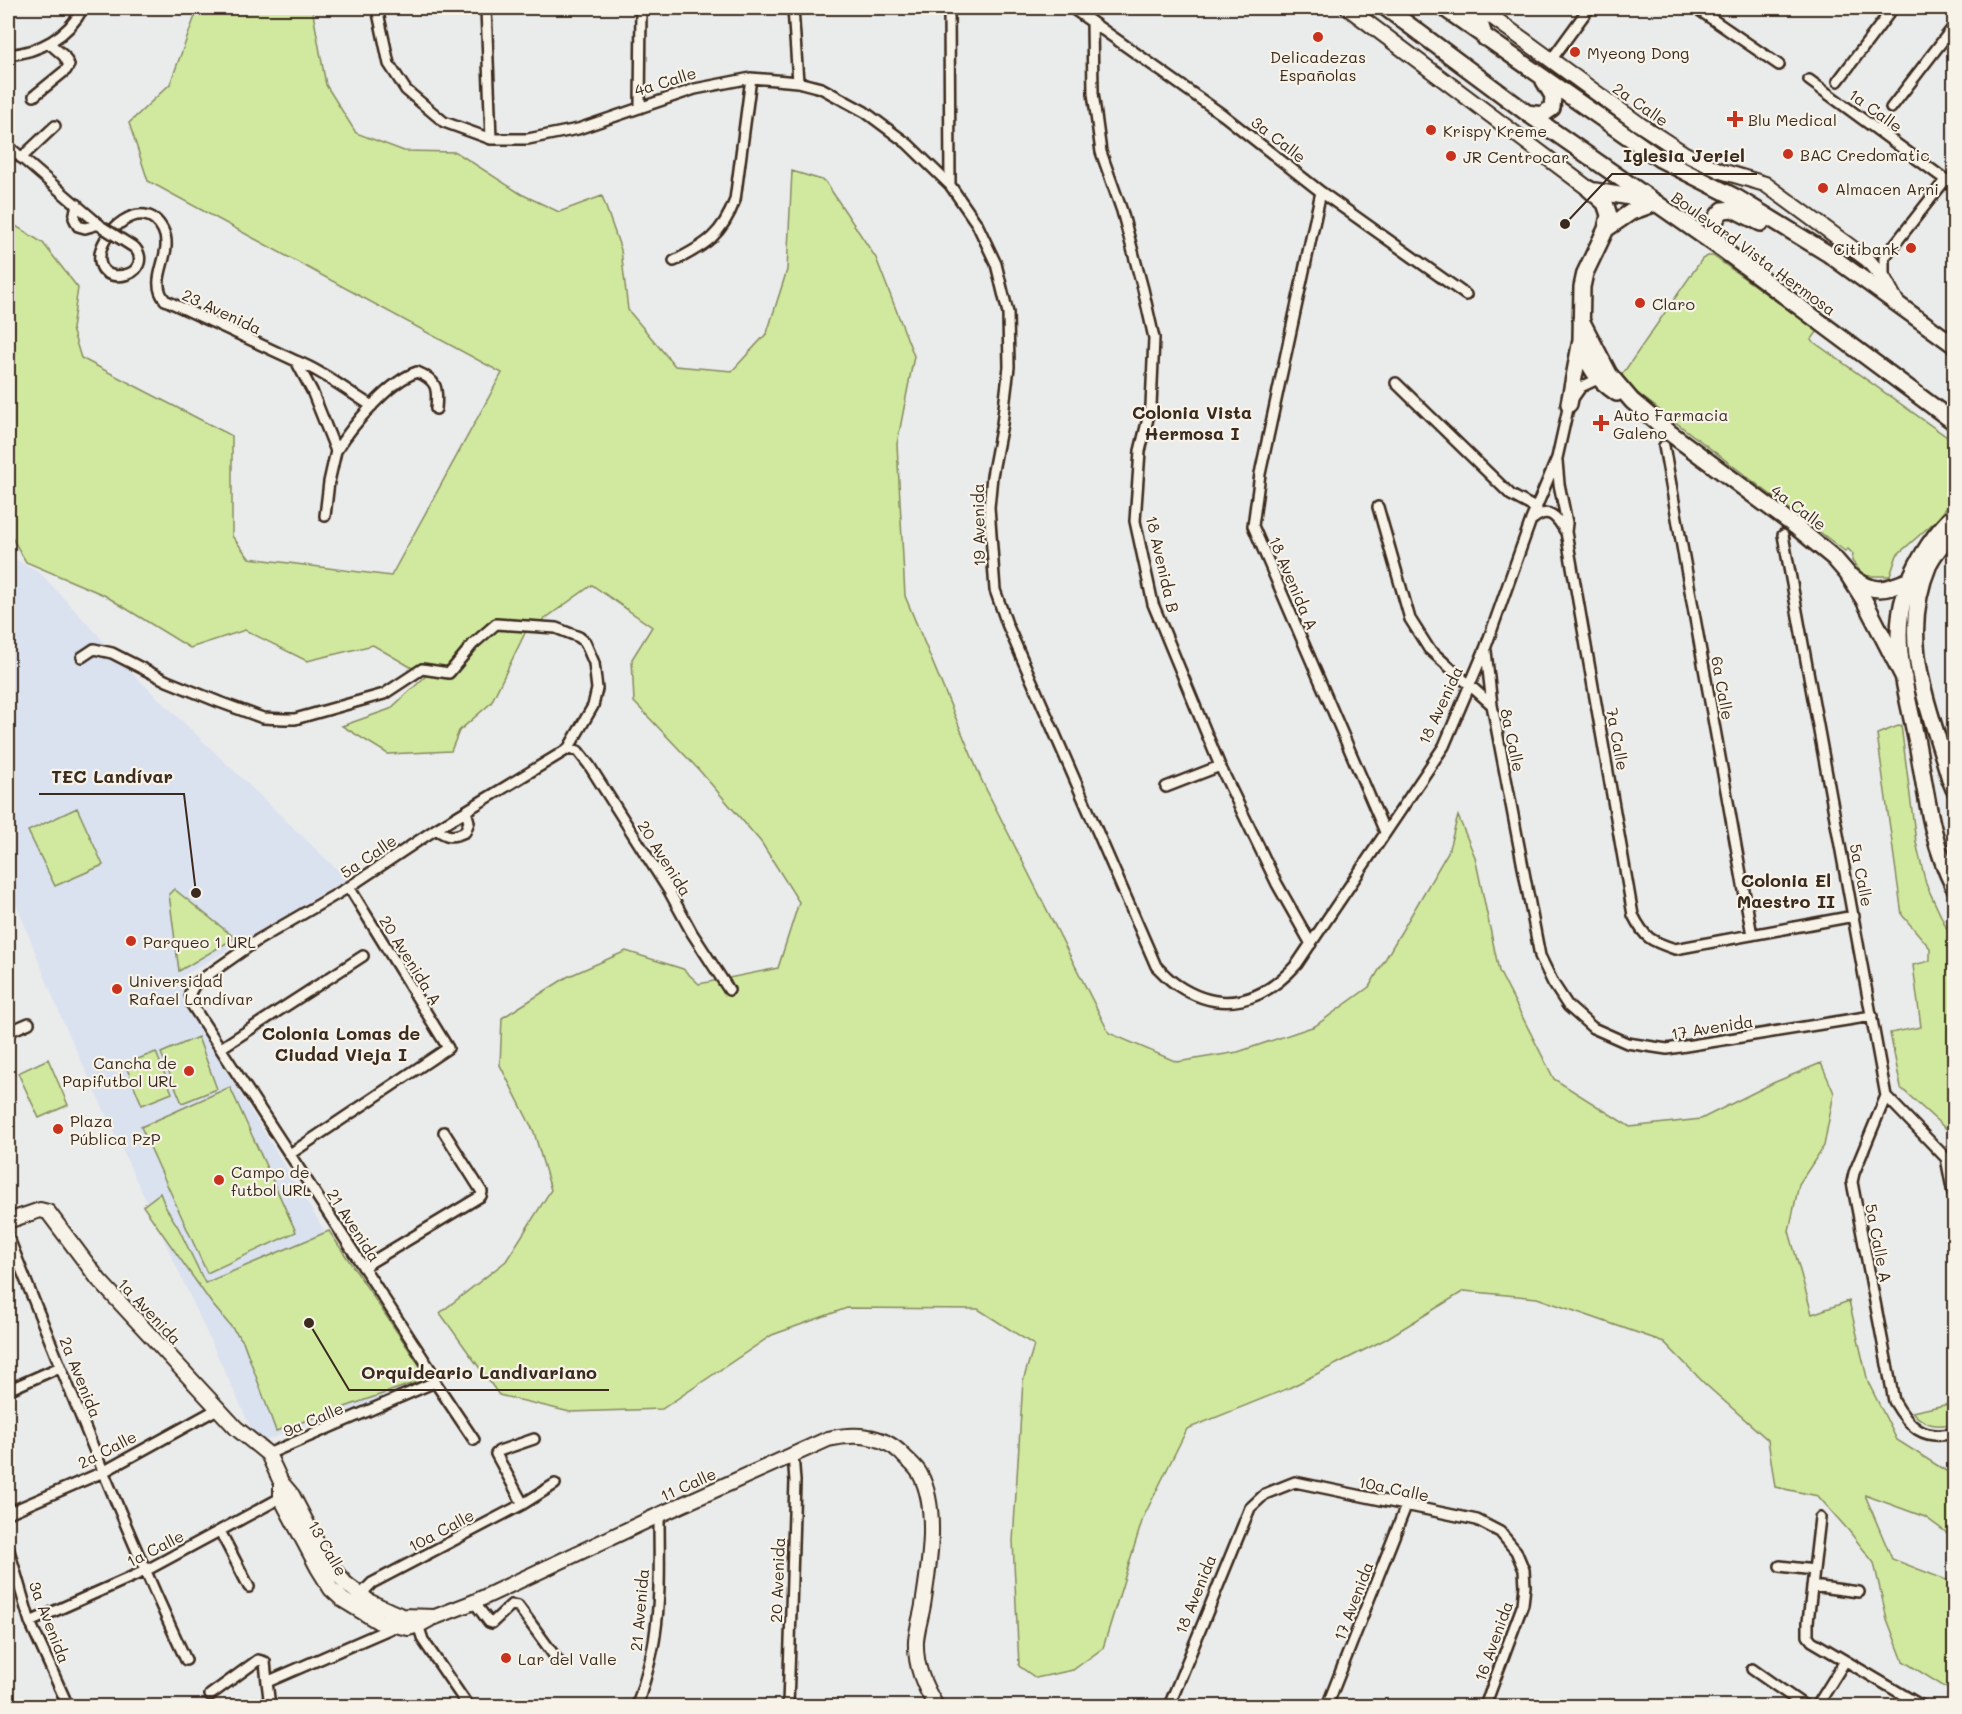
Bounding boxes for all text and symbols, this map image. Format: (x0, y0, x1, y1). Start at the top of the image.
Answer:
marker: Delicadezas Españolas (1311, 30, 1325, 44)
place label: Myeong Dong (1587, 42, 1689, 63)
marker: Myeong Dong (1568, 45, 1582, 59)
place label: Delicadezas Españolas (1270, 46, 1366, 85)
street label: 4a Calle (631, 62, 699, 100)
street label: 2a Calle (1609, 77, 1673, 131)
street label: 1a Calle (1845, 83, 1907, 137)
place label: Blu Medical (1748, 109, 1837, 130)
marker: Blu Medical (1726, 110, 1744, 128)
street label: 3a Calle (1247, 111, 1311, 167)
place label: Krispy Kreme (1443, 120, 1547, 141)
marker: Krispy Kreme (1424, 123, 1438, 137)
callout: Iglesia Jeriel (1612, 138, 1757, 174)
text: Iglesia Jeriel (1623, 143, 1745, 167)
place label: BAC Credomatic (1800, 144, 1930, 165)
place label: JR Centrocar (1463, 146, 1569, 167)
marker: BAC Credomatic (1781, 147, 1795, 161)
marker: JR Centrocar (1444, 149, 1458, 163)
place label: Almacen Arni (1835, 178, 1939, 199)
marker: Almacen Arni (1816, 181, 1830, 195)
street label: Boulevard Vista Hermosa (1668, 186, 1840, 320)
place label: Citibank (1833, 238, 1899, 259)
marker: Citibank (1904, 241, 1918, 255)
street label: 23 Avenida (179, 283, 265, 339)
place label: Claro (1652, 293, 1695, 314)
marker: Claro (1633, 296, 1647, 310)
district label: Colonia Vista Hermosa I (1132, 400, 1252, 445)
place label: Auto Farmacia Galeno (1613, 404, 1728, 443)
marker: Auto Farmacia Galeno (1594, 416, 1608, 430)
street label: 4a Calle (1767, 479, 1831, 535)
street label: 19 Avenida (967, 483, 989, 567)
street label: 18 Avenida B (1142, 514, 1184, 615)
street label: 18 Avenida A (1265, 533, 1323, 633)
street label: 6a Calle (1707, 655, 1739, 721)
street label: 18 Avenida (1413, 663, 1467, 747)
street label: 8a Calle (1496, 706, 1530, 774)
street label: 7a Calle (1602, 706, 1634, 772)
callout: TEC Landívar (39, 758, 184, 794)
text: TEC Landívar (51, 764, 173, 788)
street label: 20 Avenida (633, 816, 697, 900)
street label: 5a Calle (336, 829, 400, 883)
street label: 5a Calle (1846, 842, 1878, 908)
district label: Colonia El Maestro II (1737, 868, 1835, 913)
street label: 20 Avenida A (375, 911, 447, 1009)
place label: Parqueo 1 URL (143, 931, 256, 952)
marker: Parqueo 1 URL (124, 934, 138, 948)
place label: Universidad Rafael Landívar (129, 970, 253, 1009)
marker: Universidad Rafael Landívar (110, 982, 124, 996)
street label: 17 Avenida (1669, 1010, 1755, 1044)
district label: Colonia Lomas de Ciudad Vieja I (262, 1021, 420, 1066)
place label: Cancha de Papifutbol URL (62, 1052, 178, 1091)
marker: Cancha de Papifutbol URL (182, 1064, 196, 1078)
place label: Plaza Pública PzP (70, 1110, 161, 1149)
marker: Plaza Pública PzP (51, 1122, 65, 1136)
place label: Campo de futbol URL (231, 1161, 312, 1200)
marker: Campo de futbol URL (212, 1173, 226, 1187)
street label: 21 Avenida (323, 1185, 385, 1266)
street label: 5a Calle A (1861, 1202, 1897, 1284)
street label: 1a Avenida (114, 1273, 186, 1349)
street label: 2a Avenida (55, 1333, 107, 1421)
callout: Orquideario Landivariano (349, 1354, 609, 1390)
text: Orquideario Landivariano (361, 1360, 597, 1384)
street label: 9a Calle (279, 1397, 347, 1441)
street label: 2a Calle (74, 1425, 140, 1473)
street label: 11 Calle (657, 1462, 719, 1506)
street label: 10a Calle (1357, 1470, 1431, 1506)
street label: 10a Calle (405, 1504, 477, 1556)
street label: 13 Calle (304, 1516, 352, 1580)
street label: 1a Calle (123, 1525, 187, 1571)
street label: 20 Avenida (765, 1537, 789, 1623)
street label: 18 Avenida (1170, 1551, 1220, 1637)
street label: 17 Avenida (1328, 1559, 1378, 1643)
street label: 21 Avenida (625, 1568, 653, 1652)
street label: 3a Avenida (25, 1578, 75, 1666)
street label: 16 Avenida (1469, 1598, 1517, 1684)
place label: Lar del Valle (518, 1648, 617, 1669)
marker: Lar del Valle (499, 1651, 513, 1665)

